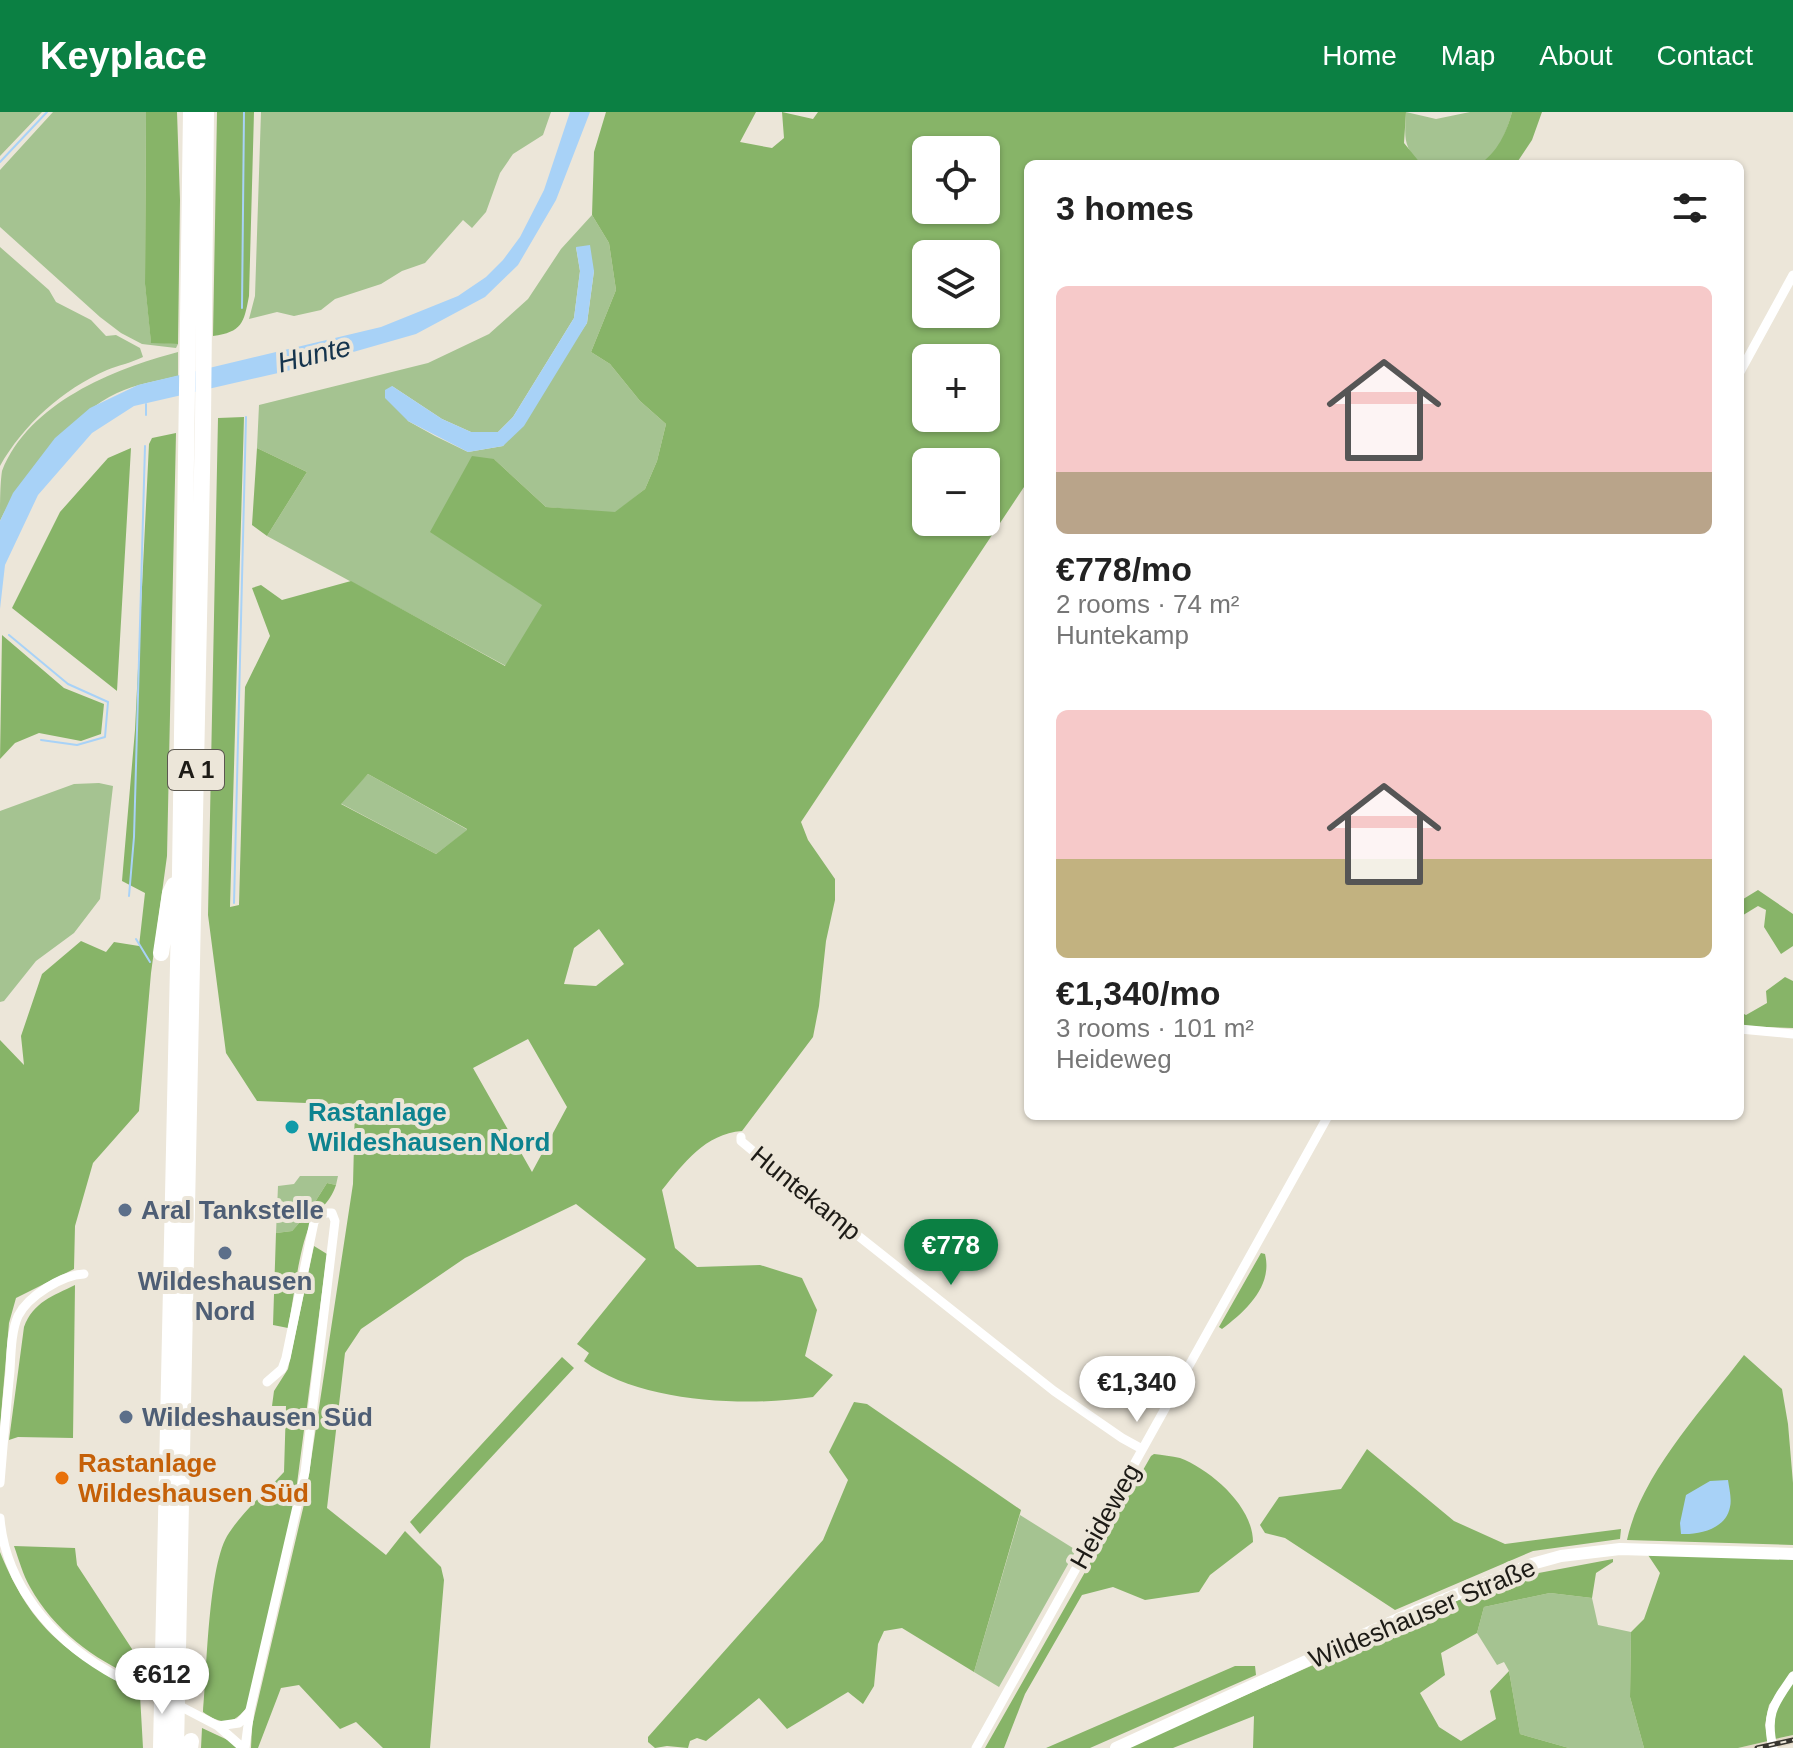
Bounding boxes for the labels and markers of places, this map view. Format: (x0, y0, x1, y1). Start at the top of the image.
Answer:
place label: Rastanlage Wildeshausen Nord (308, 1097, 550, 1157)
marker: Rastanlage Wildeshausen Nord (283, 1118, 301, 1136)
place label: Aral Tankstelle (141, 1195, 324, 1225)
marker: Aral Tankstelle (116, 1201, 134, 1219)
pin: €778 (904, 1219, 998, 1287)
marker: Wildeshausen Nord (216, 1244, 234, 1262)
place label: Wildeshausen Nord (138, 1266, 312, 1326)
pin: €1,340 (1072, 1356, 1202, 1424)
place label: Wildeshausen Süd (142, 1402, 373, 1432)
marker: Wildeshausen Süd (117, 1408, 135, 1426)
place label: Rastanlage Wildeshausen Süd (78, 1448, 309, 1508)
marker: Rastanlage Wildeshausen Süd (53, 1469, 71, 1487)
pin: €612 (115, 1648, 209, 1716)

